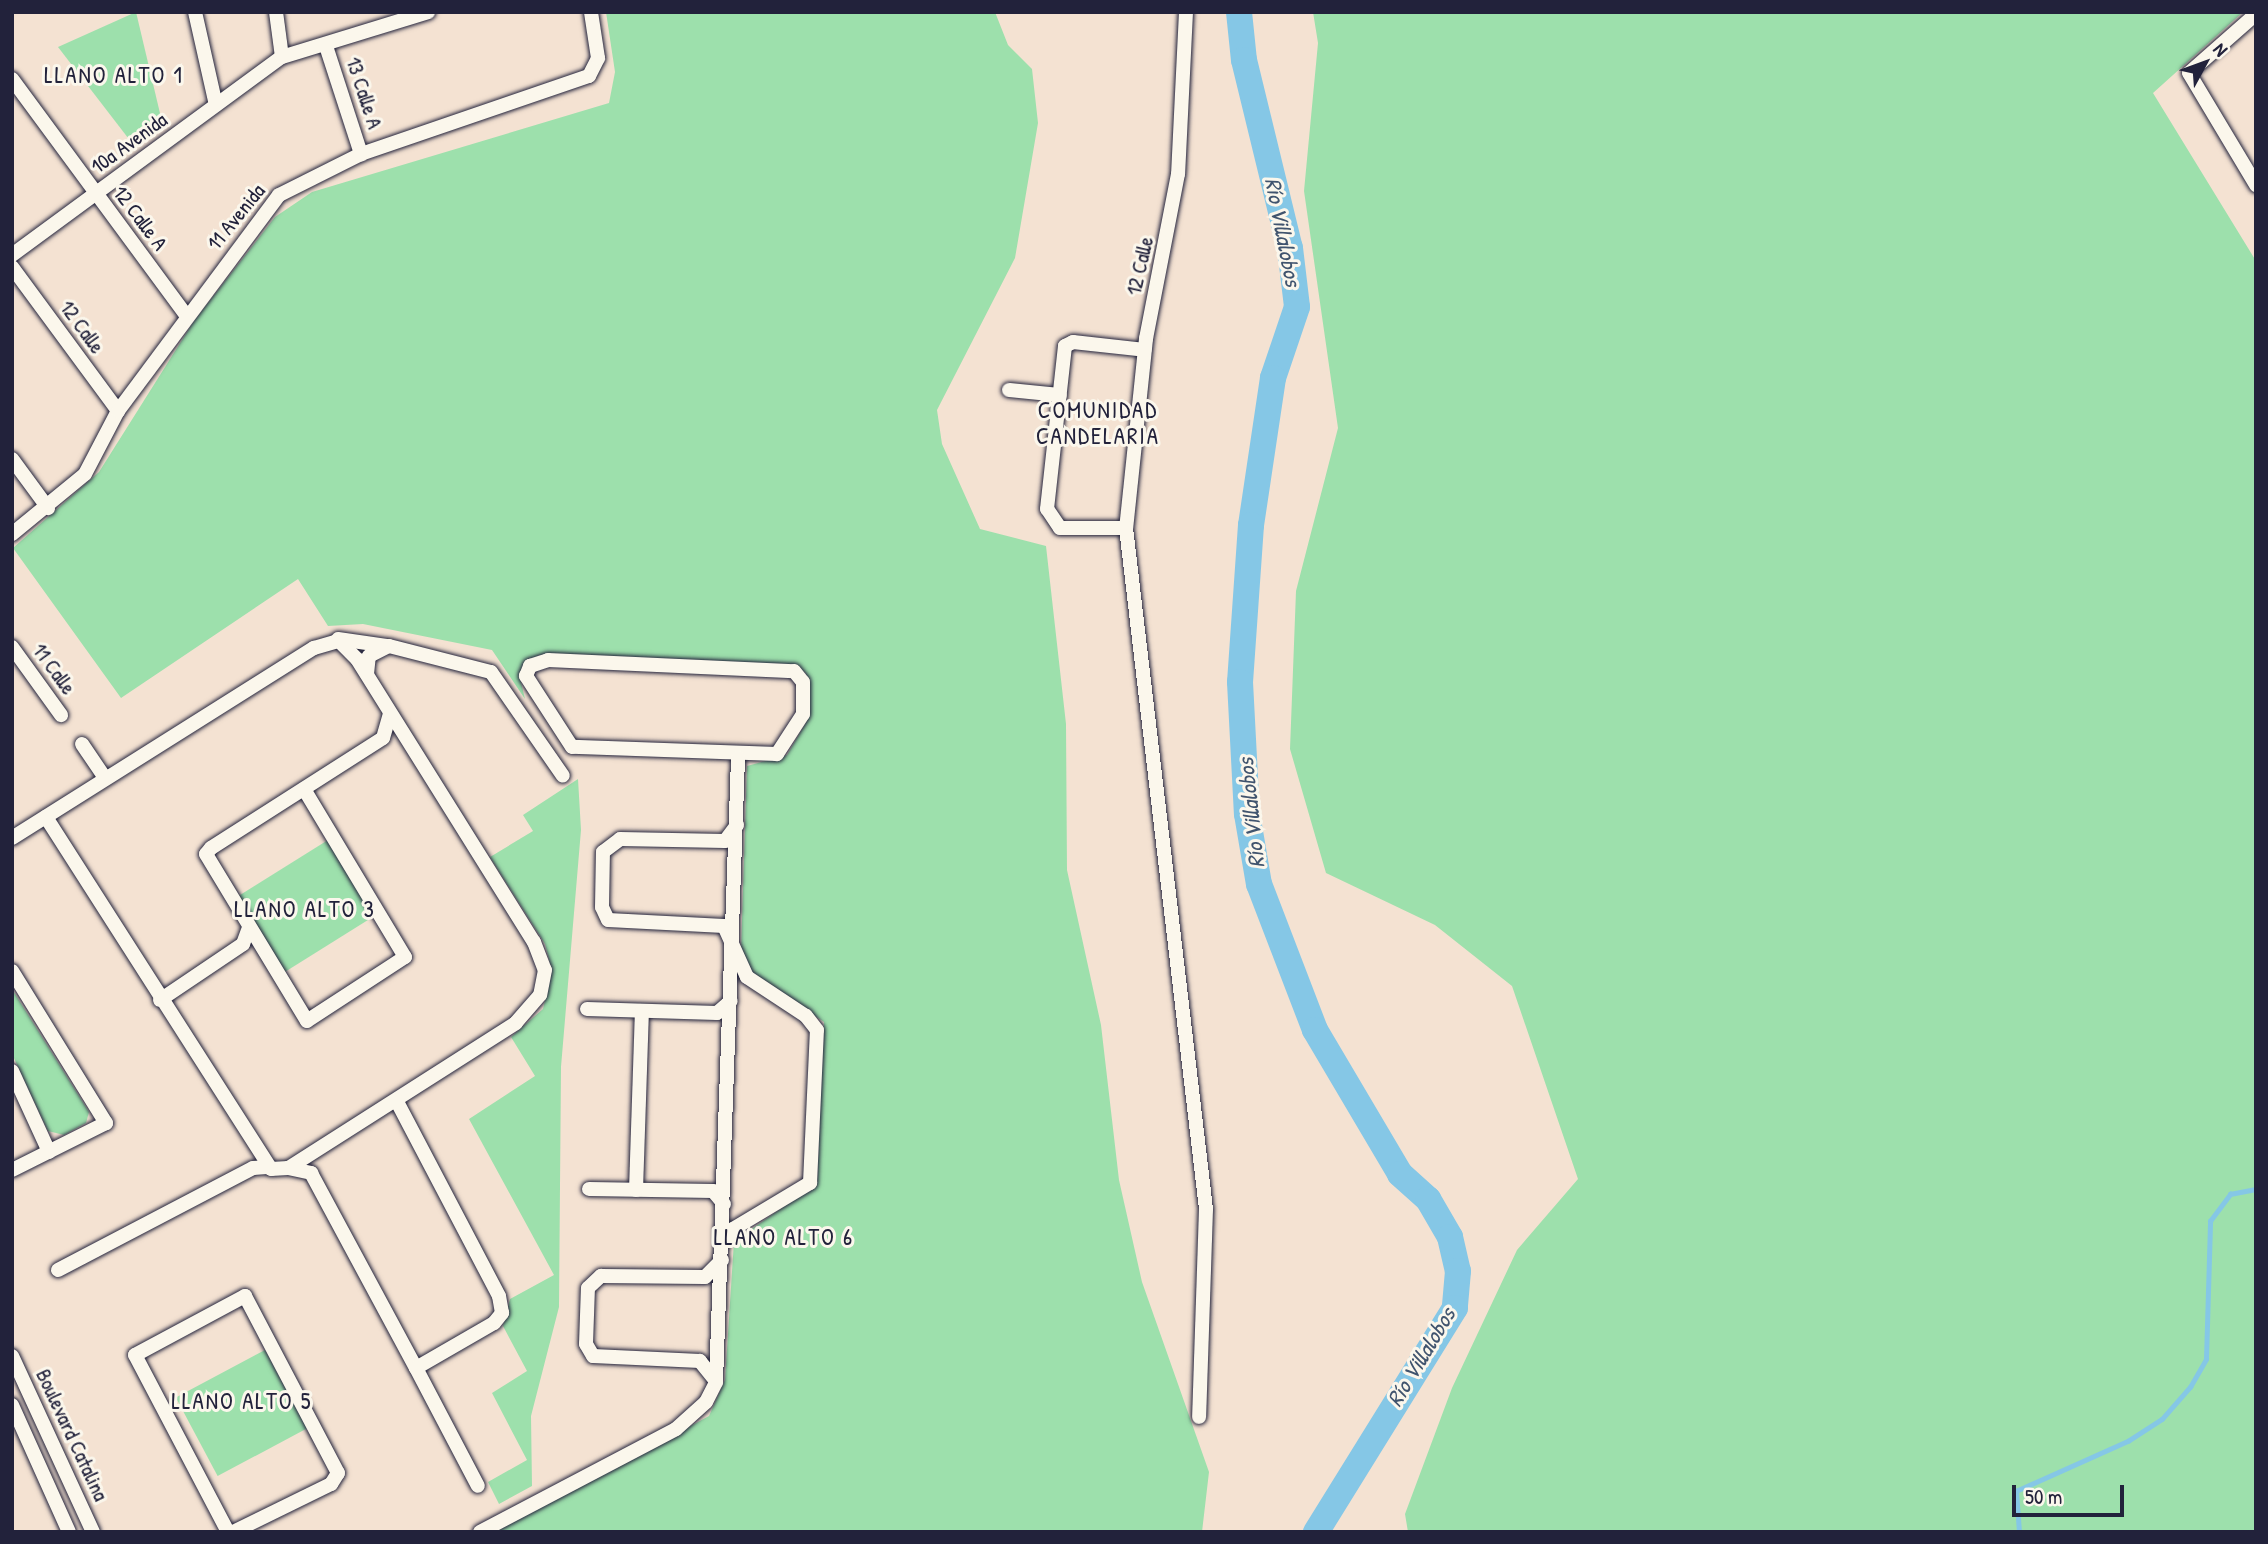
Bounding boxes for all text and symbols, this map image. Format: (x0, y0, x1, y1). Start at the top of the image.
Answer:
north arrow (2170, 28, 2240, 98)
text: N (2208, 37, 2234, 62)
street label: 13 Calle A (341, 54, 387, 132)
district label: LLANO ALTO 1 (46, 61, 182, 89)
street label: 10a Avenida (86, 107, 172, 179)
water label: Río Villalobos (1259, 175, 1307, 289)
street label: 11 Avenida (202, 179, 270, 255)
street label: 12 Calle A (108, 181, 172, 255)
street label: 12 Calle (1121, 234, 1159, 298)
street label: 12 Calle (54, 296, 110, 358)
district label: COMUNIDAD CANDELARIA (1037, 396, 1159, 450)
street label: 11 Calle (27, 638, 81, 700)
water label: Río Villalobos (1232, 757, 1270, 869)
district label: LLANO ALTO 3 (236, 895, 374, 923)
district label: LLANO ALTO 6 (715, 1223, 853, 1251)
water label: Río Villalobos (1381, 1303, 1461, 1411)
street label: Boulevard Catalina (30, 1365, 114, 1505)
district label: LLANO ALTO 5 (173, 1387, 311, 1415)
scale bar (2016, 1470, 2128, 1514)
text: 50 m (2025, 1482, 2062, 1511)

